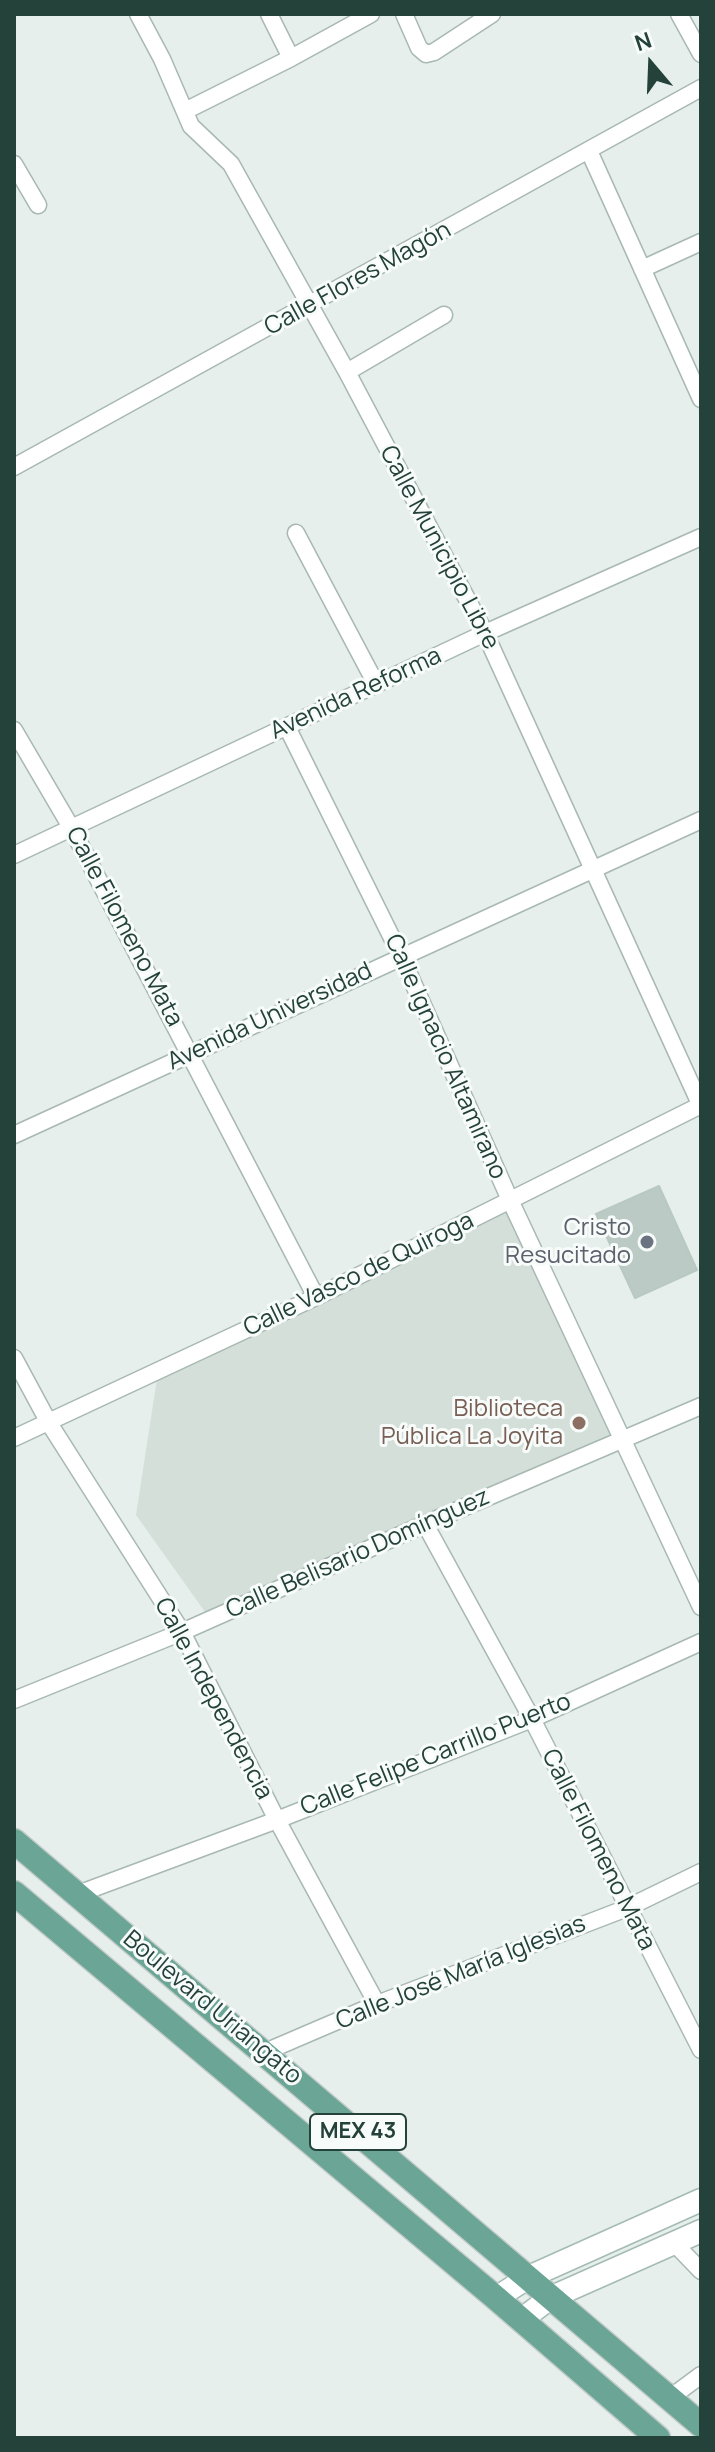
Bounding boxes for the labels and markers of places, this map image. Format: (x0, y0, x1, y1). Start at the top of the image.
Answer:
place label: Cristo Resucitado (505, 1214, 631, 1270)
marker: Cristo Resucitado (638, 1233, 656, 1251)
place label: Biblioteca Pública La Joyita (381, 1395, 563, 1451)
marker: Biblioteca Pública La Joyita (570, 1414, 588, 1432)

